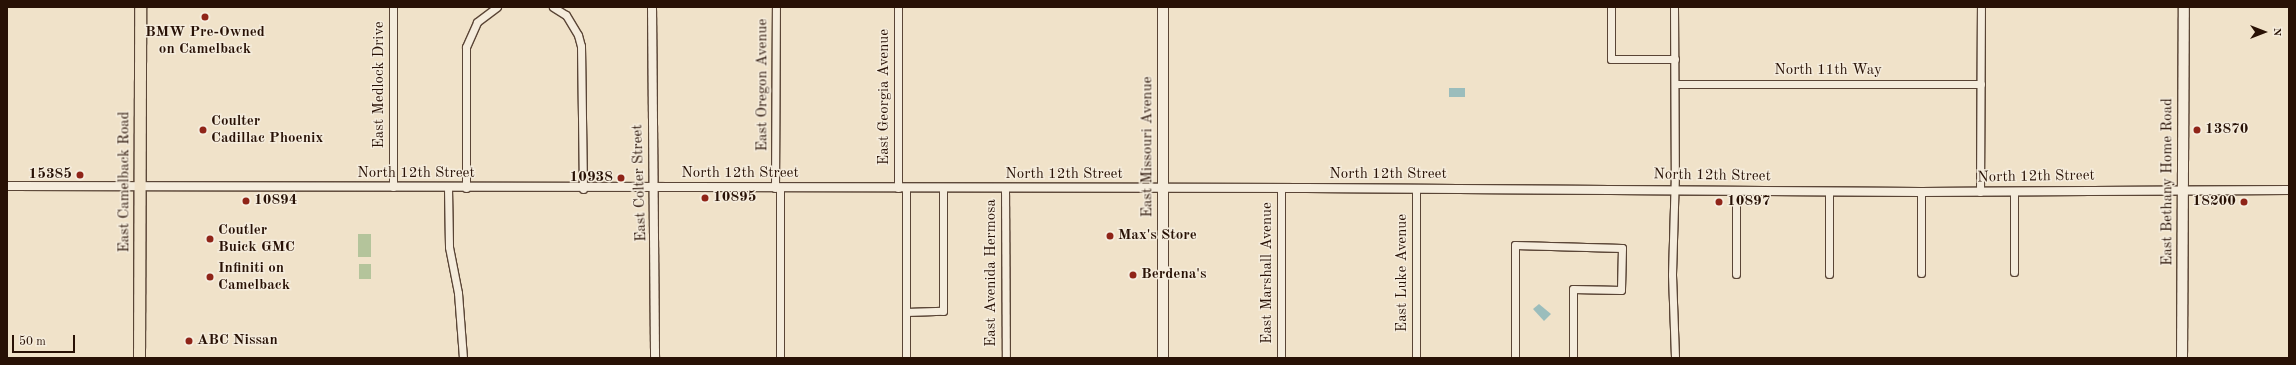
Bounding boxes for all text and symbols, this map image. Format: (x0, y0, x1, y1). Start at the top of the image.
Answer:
marker: BMW Pre-Owned on Camelback (200, 12, 210, 22)
north arrow (2244, 12, 2284, 52)
street label: East Oregon Avenue (754, 19, 772, 151)
street label: East Medlock Drive (371, 21, 389, 149)
place label: BMW Pre-Owned on Camelback (145, 23, 265, 58)
text: N (2271, 28, 2282, 36)
street label: East Georgia Avenue (876, 29, 894, 165)
street label: North 11th Way (1774, 62, 1882, 80)
street label: East Missouri Avenue (1139, 77, 1157, 217)
street label: East Bethany Home Road (2159, 98, 2177, 266)
street label: East Camelback Road (116, 111, 134, 253)
place label: Coulter Cadillac Phoenix (211, 112, 323, 147)
place label: 13870 (2205, 121, 2248, 139)
street label: East Colter Street (629, 124, 651, 242)
marker: Coulter Cadillac Phoenix (198, 125, 208, 135)
marker: 13870 (2192, 125, 2202, 135)
street label: North 12th Street (357, 165, 475, 183)
street label: North 12th Street (681, 165, 799, 183)
place label: 15385 (29, 166, 72, 184)
street label: North 12th Street (1005, 166, 1123, 184)
street label: North 12th Street (1329, 166, 1447, 184)
street label: North 12th Street (1653, 166, 1771, 186)
street label: North 12th Street (1977, 167, 2095, 187)
place label: 10938 (570, 169, 613, 187)
marker: 15385 (75, 170, 85, 180)
marker: 10938 (616, 173, 626, 183)
place label: 10895 (713, 189, 756, 207)
place label: 10894 (254, 192, 297, 210)
marker: 10895 (700, 193, 710, 203)
place label: 10897 (1727, 193, 1770, 211)
place label: 18200 (2193, 193, 2236, 211)
marker: 10894 (241, 196, 251, 206)
marker: 10897 (1714, 197, 1724, 207)
marker: 18200 (2239, 197, 2249, 207)
street label: East Avenida Hermosa (983, 199, 1001, 347)
street label: East Marshall Avenue (1259, 202, 1277, 344)
street label: East Luke Avenue (1394, 214, 1412, 332)
place label: Coutler Buick GMC (218, 221, 295, 256)
place label: Max's Store (1118, 227, 1197, 245)
marker: Max's Store (1105, 231, 1115, 241)
marker: Coutler Buick GMC (205, 234, 215, 244)
place label: Infiniti on Camelback (218, 259, 290, 294)
place label: Berdena's (1141, 266, 1206, 284)
marker: Berdena's (1128, 270, 1138, 280)
marker: Infiniti on Camelback (205, 272, 215, 282)
scale bar (14, 327, 77, 353)
place label: ABC Nissan (197, 332, 278, 350)
text: 50 m (19, 336, 46, 348)
marker: ABC Nissan (184, 336, 194, 346)

